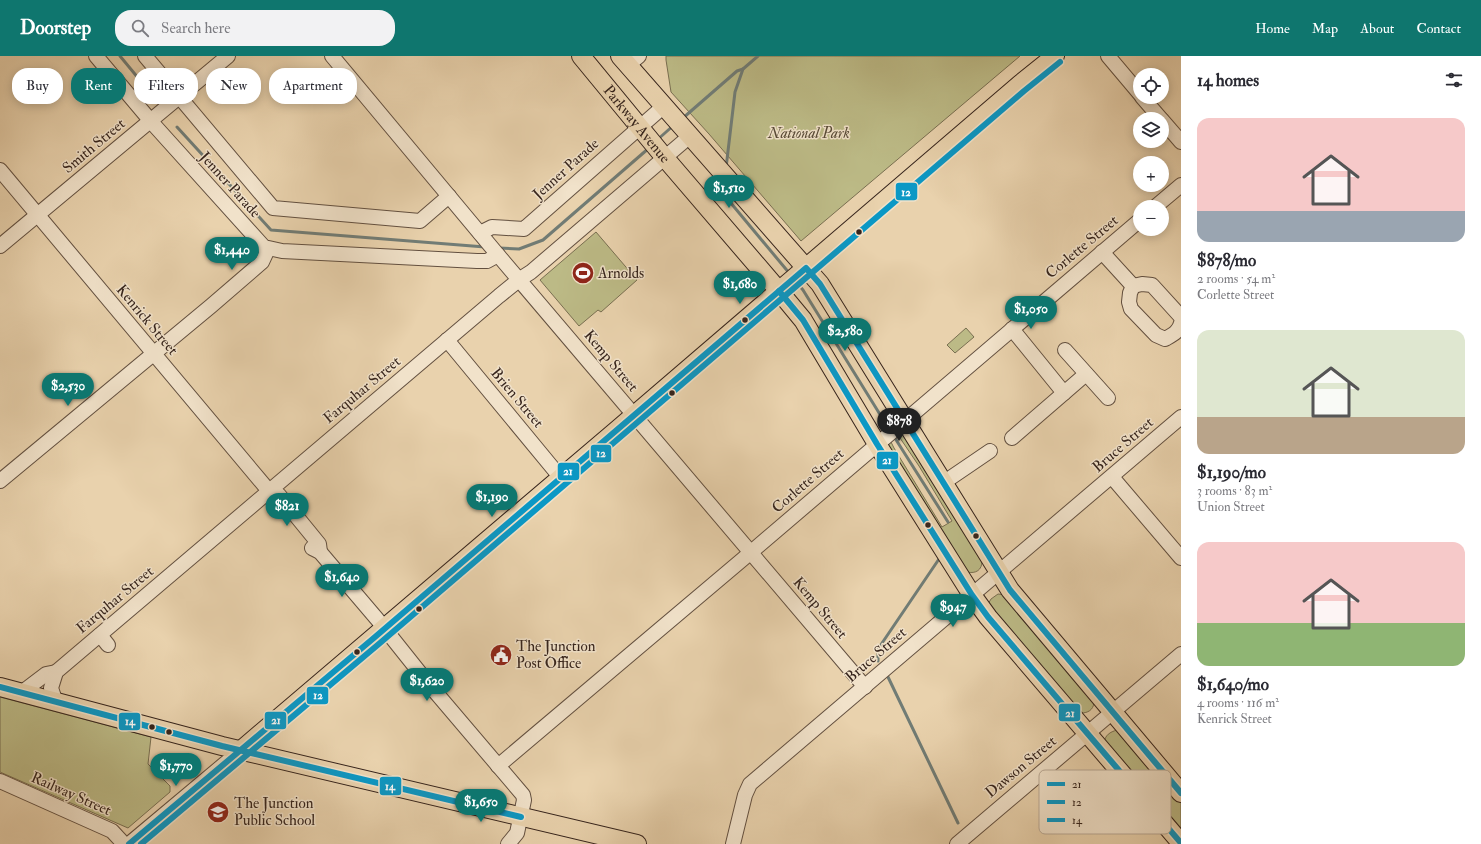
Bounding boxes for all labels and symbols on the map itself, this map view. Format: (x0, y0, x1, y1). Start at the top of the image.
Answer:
street label: Parkway Avenue (599, 81, 675, 167)
street label: Smith Street (59, 114, 129, 178)
park label: National Park (767, 124, 850, 143)
street label: Jenner Parade (528, 134, 604, 205)
street label: Jenner Parade (194, 147, 265, 223)
pin: $1,510 (696, 175, 762, 209)
line badge: 12 (895, 182, 918, 201)
text: 12 (901, 186, 911, 199)
street label: Corlette Street (1042, 211, 1122, 283)
unlabelled marker (854, 227, 864, 237)
pin: $1,440 (199, 237, 265, 271)
sports icon: Arnolds (570, 260, 596, 286)
place label: Arnolds (597, 264, 644, 283)
pin: $1,680 (707, 271, 773, 305)
street label: Kenrick Street (112, 281, 182, 359)
pin: $1,050 (998, 296, 1064, 330)
unlabelled marker (740, 315, 750, 325)
pin: $2,580 (812, 318, 878, 352)
street label: Kemp Street (579, 326, 642, 397)
street label: Farquhar Street (319, 352, 405, 428)
street label: Brien Street (486, 364, 548, 432)
pin: $2,530 (35, 373, 101, 407)
unlabelled marker (667, 388, 677, 398)
pin: $878 (875, 408, 923, 442)
street label: Bruce Street (1089, 413, 1158, 477)
line badge: 12 (590, 444, 612, 463)
street label: Corlette Street (768, 445, 848, 517)
text: 12 (596, 447, 606, 460)
line badge: 21 (876, 451, 899, 470)
text: 21 (882, 454, 892, 467)
line badge: 21 (557, 462, 580, 481)
text: 21 (563, 465, 573, 478)
pin: $1,190 (459, 484, 525, 518)
pin: $821 (263, 493, 311, 527)
unlabelled marker (923, 520, 933, 530)
unlabelled marker (971, 531, 981, 541)
street label: Farquhar Street (72, 562, 158, 638)
pin: $1,640 (309, 564, 375, 598)
street label: Kemp Street (788, 573, 851, 644)
pin: $947 (929, 594, 977, 628)
unlabelled marker (414, 604, 424, 614)
street label: Bruce Street (842, 623, 911, 687)
place label: The Junction Post Office (516, 637, 596, 673)
public building icon: The Junction Post Office (488, 642, 514, 668)
unlabelled marker (352, 647, 362, 657)
pin: $1,620 (394, 668, 460, 702)
line badge: 12 (306, 686, 329, 705)
text: 12 (313, 689, 323, 702)
line badge: 21 (1058, 703, 1081, 722)
text: 21 (1065, 707, 1075, 720)
line badge: 21 (264, 711, 287, 730)
line badge: 14 (118, 712, 141, 731)
text: 21 (271, 714, 281, 727)
text: 14 (125, 715, 136, 729)
unlabelled marker (147, 722, 157, 732)
unlabelled marker (164, 727, 174, 737)
street label: Dawson Street (982, 732, 1060, 802)
pin: $1,770 (143, 753, 209, 787)
street label: Railway Street (28, 768, 114, 820)
legend (1039, 770, 1171, 834)
line badge: 14 (379, 776, 402, 796)
text: 21 (1072, 778, 1082, 791)
text: 14 (385, 780, 396, 794)
pin: $1,650 (448, 789, 514, 823)
place label: The Junction Public School (234, 794, 315, 830)
text: 12 (1072, 796, 1082, 809)
school or university icon: The Junction Public School (205, 799, 231, 825)
text: 14 (1072, 814, 1083, 827)

